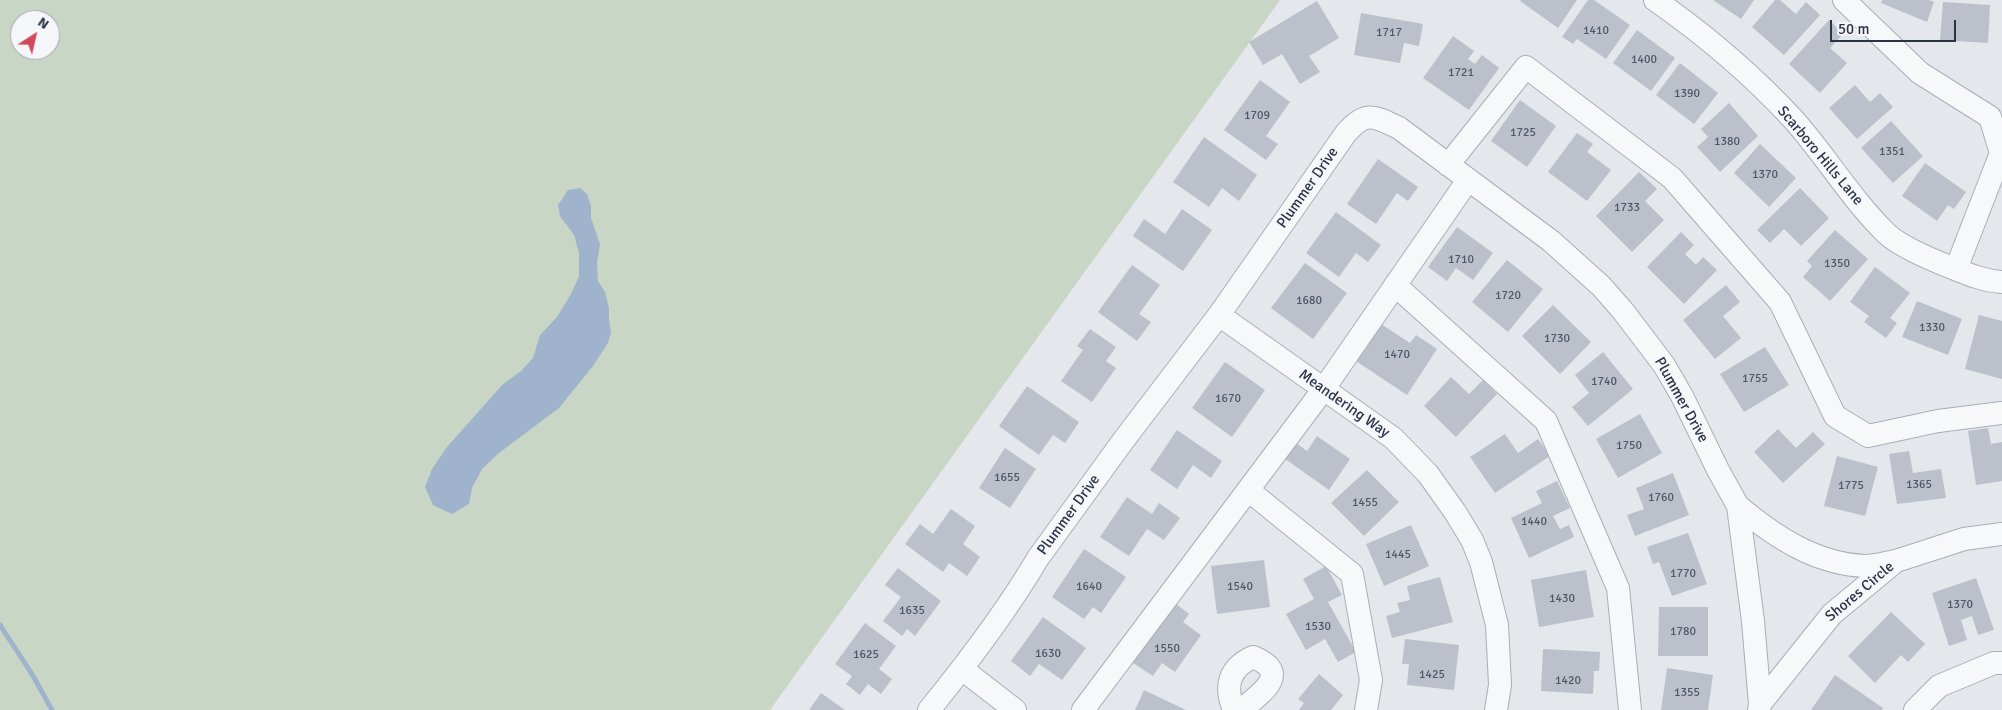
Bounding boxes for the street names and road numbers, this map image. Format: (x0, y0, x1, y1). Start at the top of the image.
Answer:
street label: Scarboro Hills Lane (1773, 103, 1867, 209)
street label: Plummer Drive (1273, 144, 1343, 232)
street label: Plummer Drive (1650, 354, 1712, 446)
street label: Meandering Way (1295, 366, 1393, 442)
street label: Plummer Drive (1034, 471, 1104, 559)
street label: Shores Circle (1822, 558, 1898, 626)

